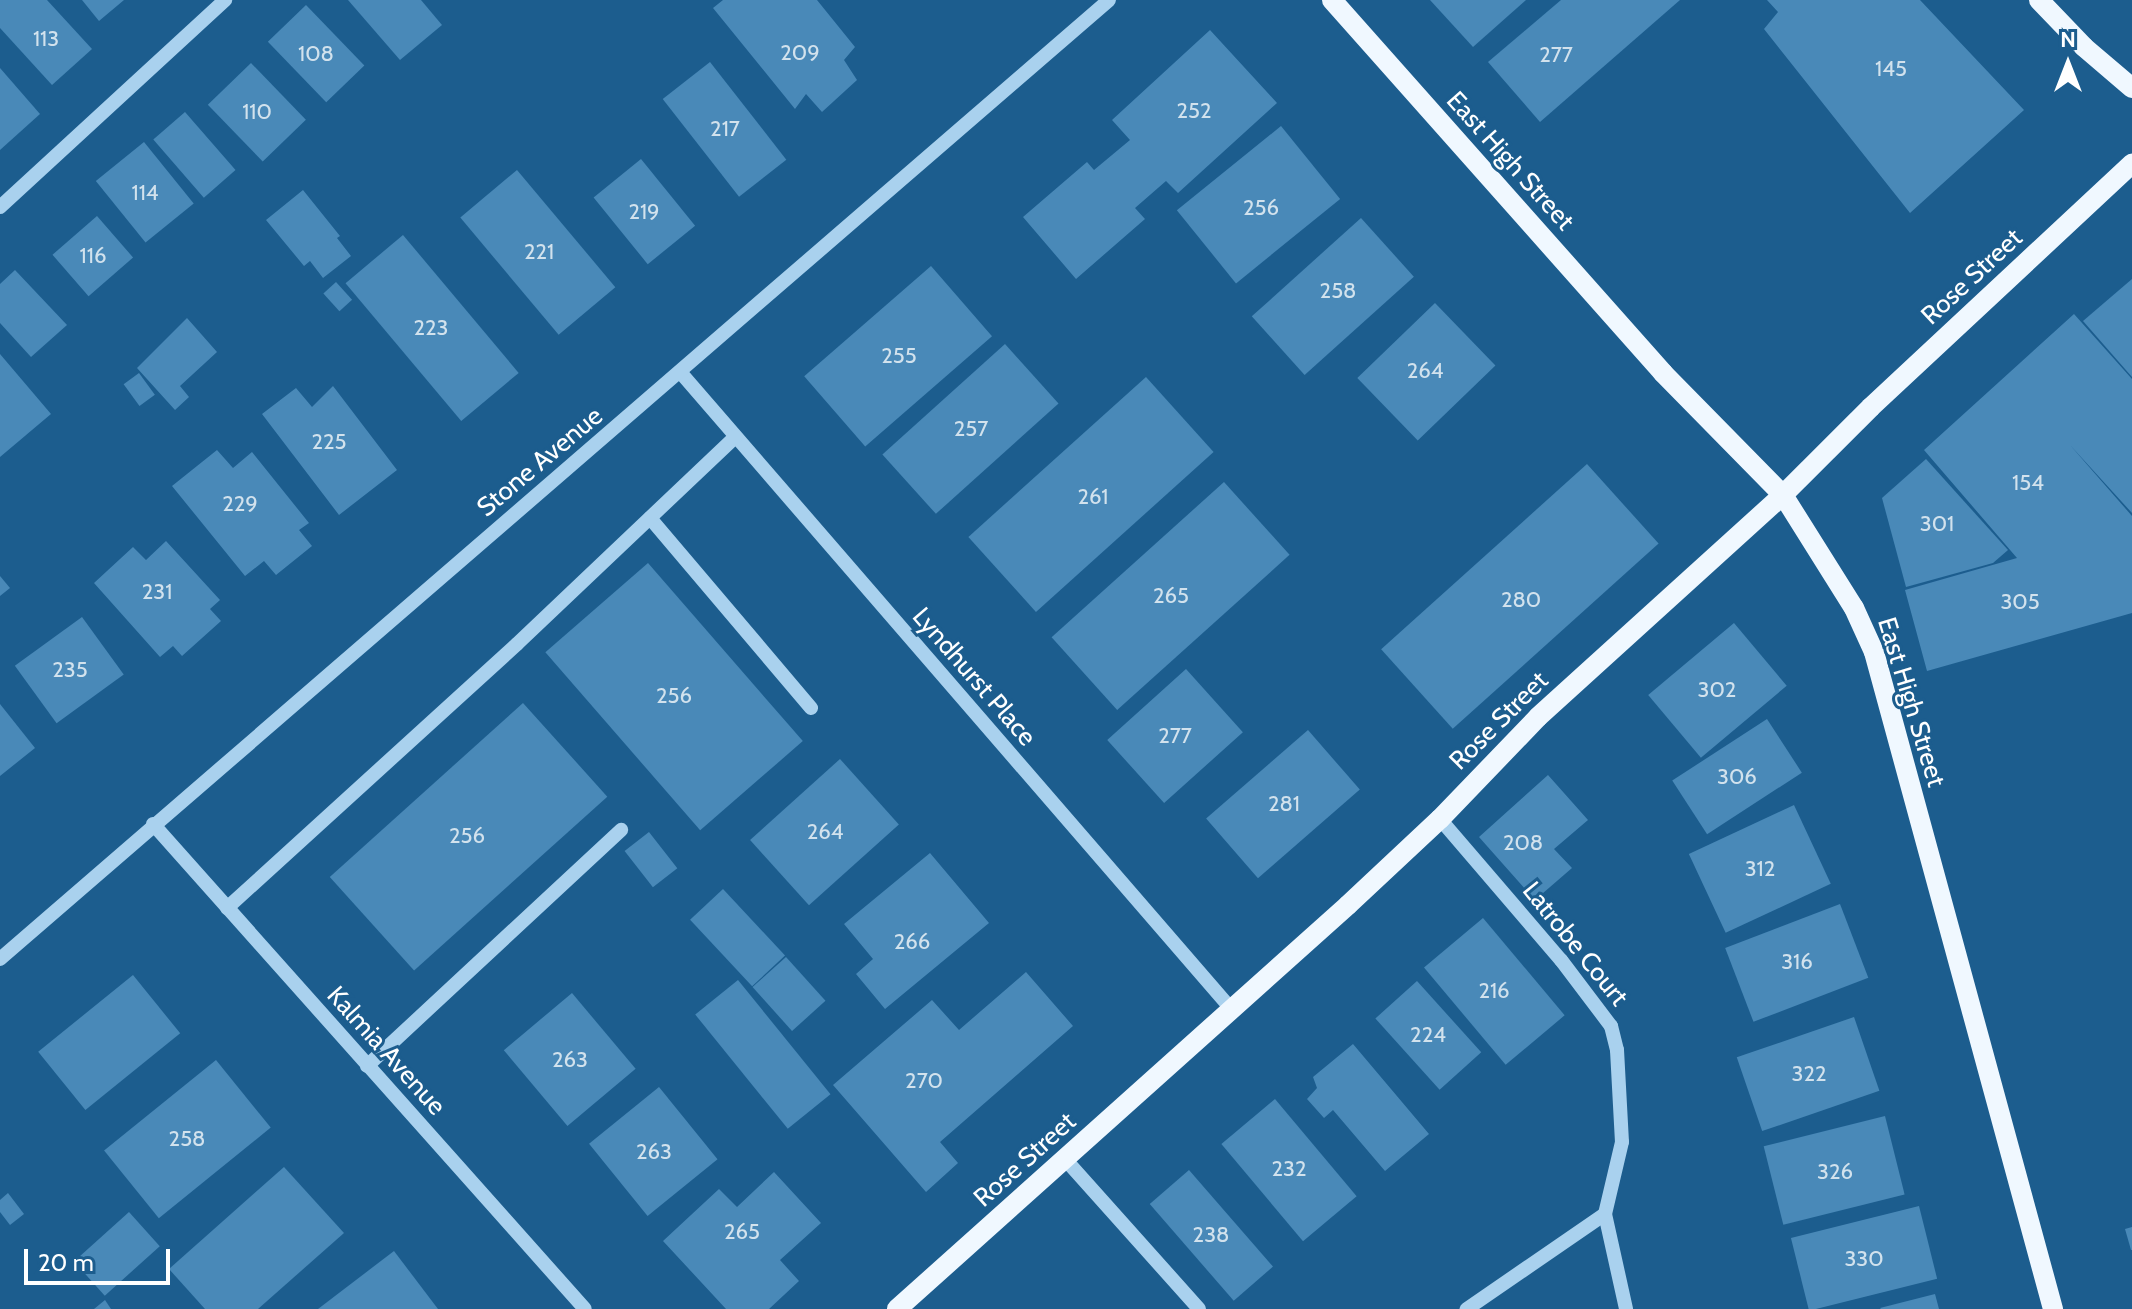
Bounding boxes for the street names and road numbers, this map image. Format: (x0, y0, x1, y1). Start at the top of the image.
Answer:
street label: East High Street (1440, 85, 1580, 237)
street label: Rose Street (1915, 223, 2029, 331)
street label: Stone Avenue (471, 401, 609, 523)
street label: Lyndhurst Place (906, 602, 1042, 752)
street label: East High Street (1870, 613, 1952, 791)
street label: Rose Street (1443, 665, 1555, 777)
street label: Latrobe Court (1516, 876, 1634, 1012)
street label: Kalmia Avenue (320, 980, 452, 1122)
street label: Rose Street (968, 1106, 1082, 1214)

